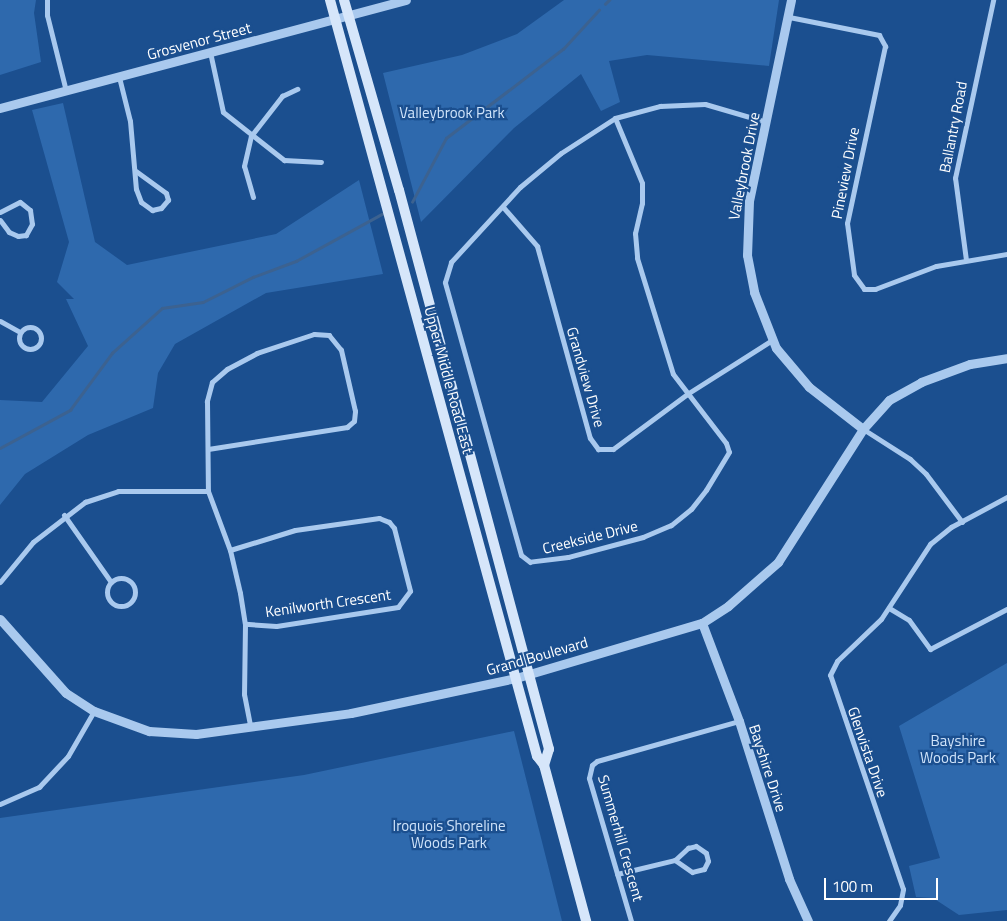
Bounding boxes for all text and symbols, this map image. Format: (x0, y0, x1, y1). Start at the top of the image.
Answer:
street label: Grosvenor Street (145, 18, 253, 64)
street label: Ballantry Road (935, 80, 971, 174)
park label: Valleybrook Park (399, 104, 505, 122)
street label: Valleybrook Drive (725, 111, 763, 221)
street label: Pineview Drive (827, 126, 863, 220)
street label: Upper Middle Road East (421, 305, 477, 455)
street label: Grandview Drive (563, 325, 609, 429)
street label: Creekside Drive (541, 516, 639, 558)
street label: Kenilworth Crescent (264, 585, 392, 621)
street label: Grand Boulevard (484, 633, 590, 679)
street label: Glenvista Drive (844, 704, 892, 800)
street label: Bayshire Drive (745, 722, 791, 814)
park label: Bayshire Woods Park (920, 731, 996, 766)
street label: Summerhill Crescent (594, 773, 648, 903)
park label: Iroquois Shoreline Woods Park (392, 816, 506, 851)
scale bar (827, 868, 941, 900)
text: 100 m (832, 875, 873, 898)

